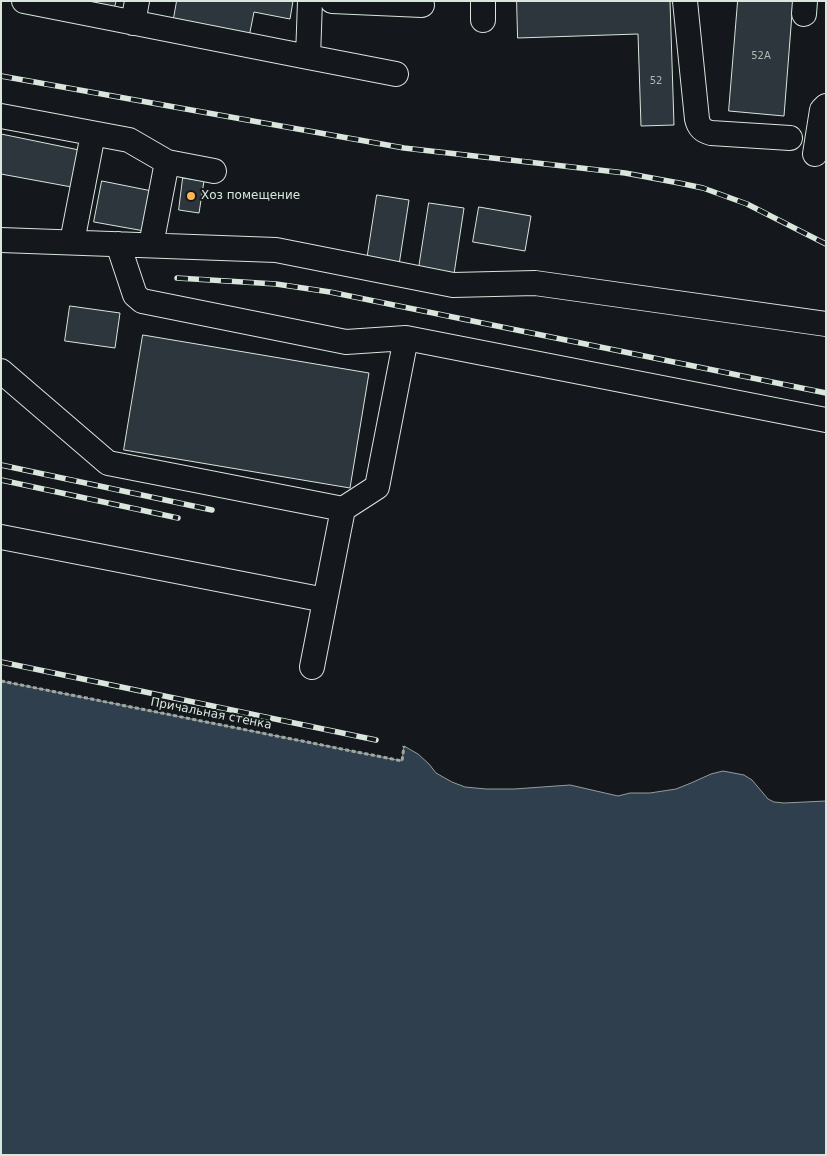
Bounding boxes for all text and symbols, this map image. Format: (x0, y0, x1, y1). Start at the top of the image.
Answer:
house number: 52А (751, 50, 771, 62)
house number: 52 (650, 75, 662, 87)
place label: Хоз помещение (201, 189, 300, 203)
marker: Хоз помещение (185, 190, 197, 202)
street label: Причальная стенка (149, 695, 273, 733)

